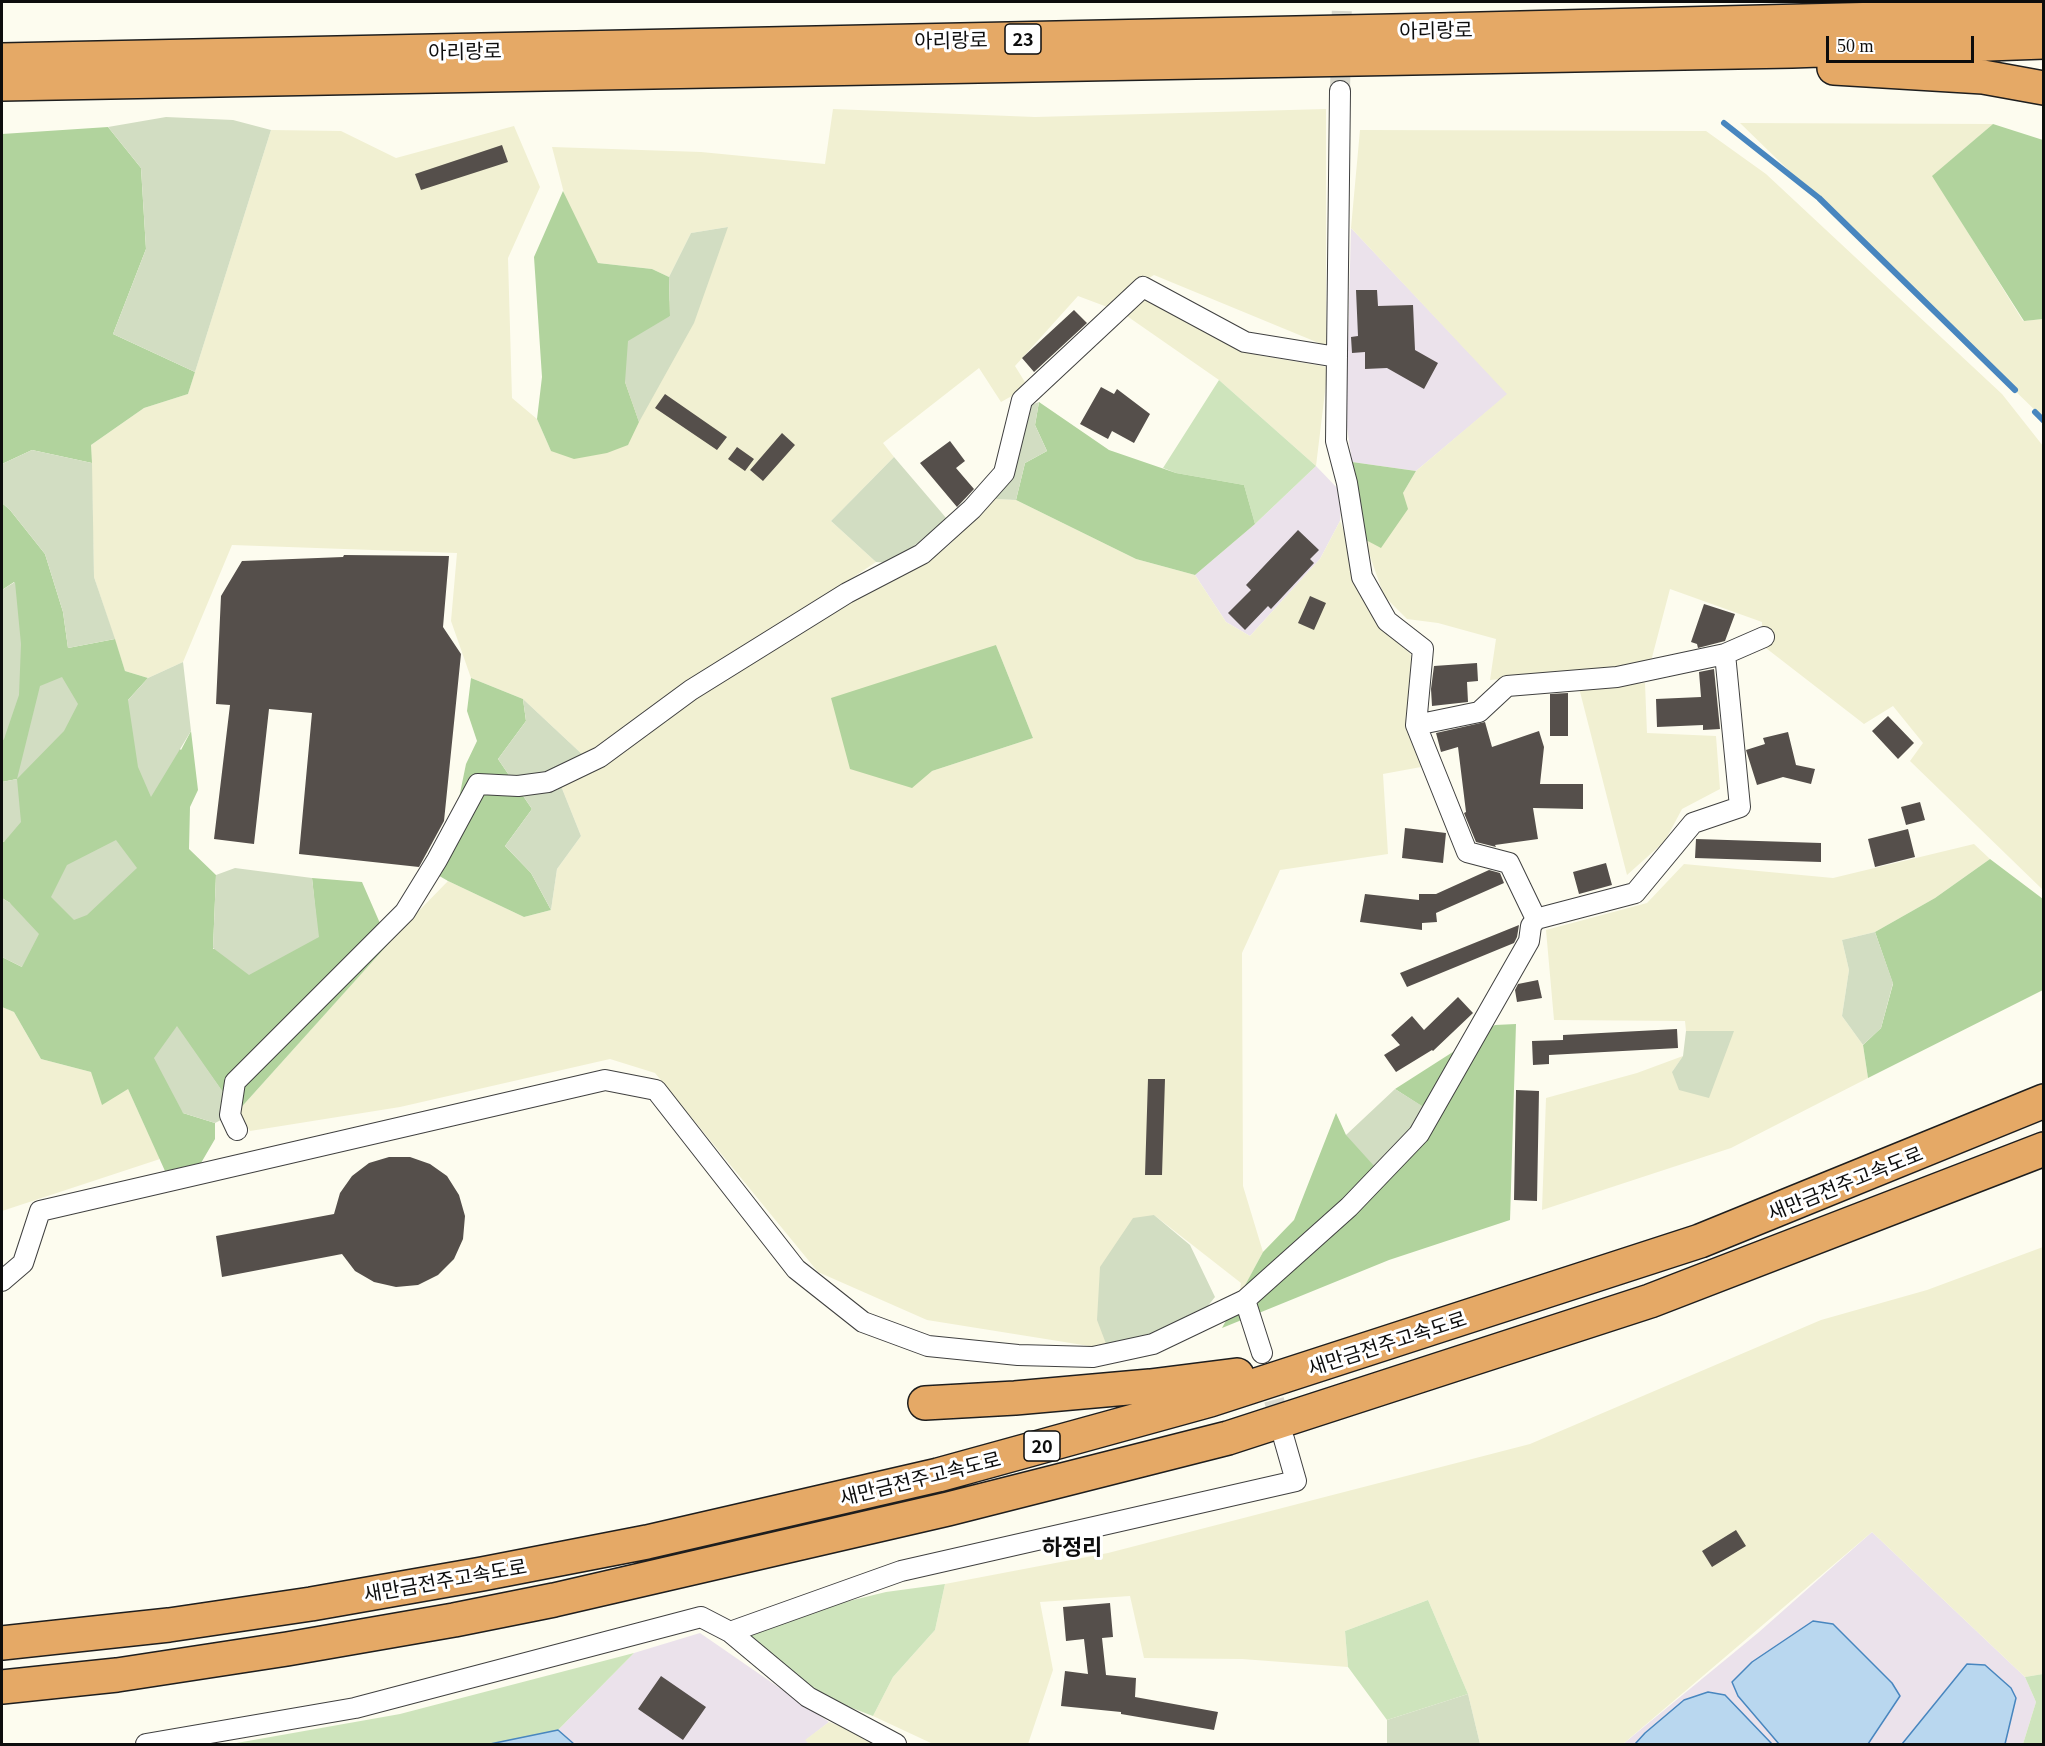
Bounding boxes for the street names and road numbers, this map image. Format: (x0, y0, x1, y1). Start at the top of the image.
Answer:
street label: 아리랑로 (1399, 17, 1473, 43)
road number: 23 (1005, 24, 1041, 54)
street label: 아리랑로 (914, 27, 988, 53)
street label: 아리랑로 (428, 38, 502, 64)
street label: 새만금전주고속도로 (1764, 1141, 1926, 1225)
street label: 새만금전주고속도로 (1305, 1306, 1469, 1380)
road number: 20 (1024, 1431, 1060, 1461)
street label: 새만금전주고속도로 (837, 1446, 1003, 1510)
street label: 새만금전주고속도로 (361, 1554, 529, 1606)

